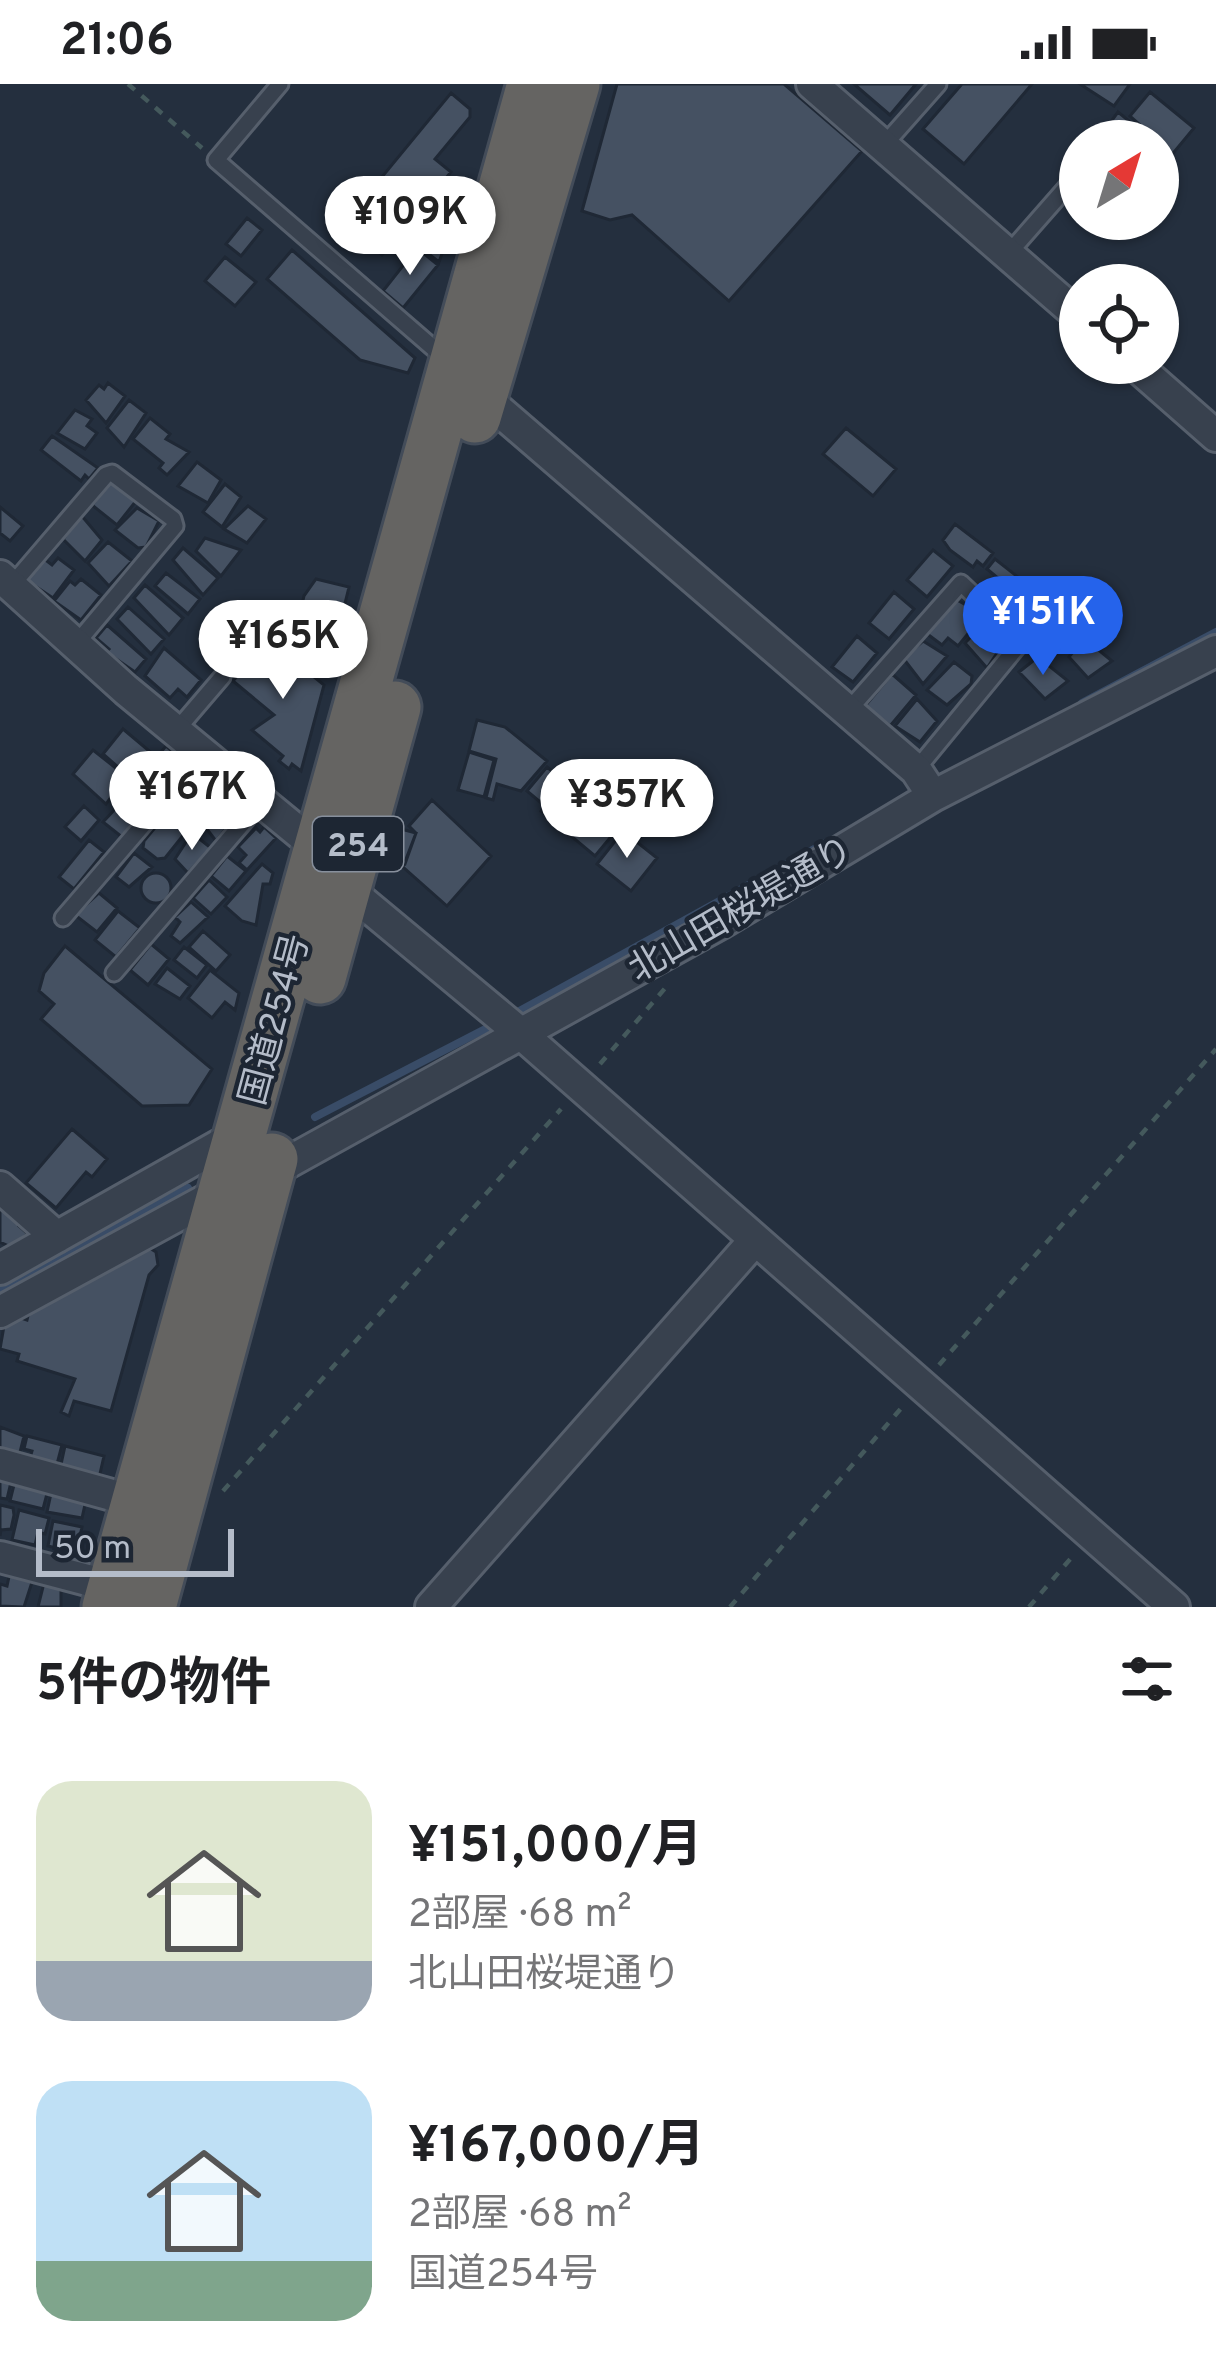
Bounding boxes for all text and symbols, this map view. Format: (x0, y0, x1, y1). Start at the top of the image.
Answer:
text: 21:06 (60, 14, 174, 71)
north arrow (1059, 120, 1179, 240)
map controls (1059, 120, 1179, 384)
pin: ¥109K (326, 176, 494, 278)
text: ¥109K (352, 190, 468, 239)
button: locate (1059, 264, 1179, 384)
pin: ¥151K (959, 576, 1127, 678)
text: ¥151K (990, 590, 1096, 639)
pin: ¥165K (199, 600, 367, 702)
text: ¥165K (226, 614, 340, 663)
pin: ¥167K (108, 751, 276, 853)
pin: ¥357K (543, 759, 711, 861)
text: ¥167K (136, 765, 248, 814)
text: ¥357K (567, 773, 687, 822)
road number: 254 (313, 817, 403, 871)
street label: 北山田桜堤通り (621, 829, 863, 994)
street label: 国道254号 (232, 929, 322, 1111)
scale bar (36, 1523, 234, 1576)
text: 50 m (54, 1529, 131, 1571)
icon: filters (1114, 1646, 1180, 1712)
text: 5件の物件 (36, 1654, 271, 1719)
text: ¥151,000/月 (408, 1816, 703, 1881)
icon: home (132, 1829, 276, 1973)
text: 2部屋 · 68 m² (408, 1892, 632, 1941)
text: 北山田桜堤通り (408, 1952, 681, 2001)
text: ¥167,000/月 (408, 2116, 705, 2181)
icon: home (132, 2129, 276, 2273)
text: 2部屋 · 68 m² (408, 2192, 632, 2241)
text: 国道254号 (408, 2252, 598, 2301)

